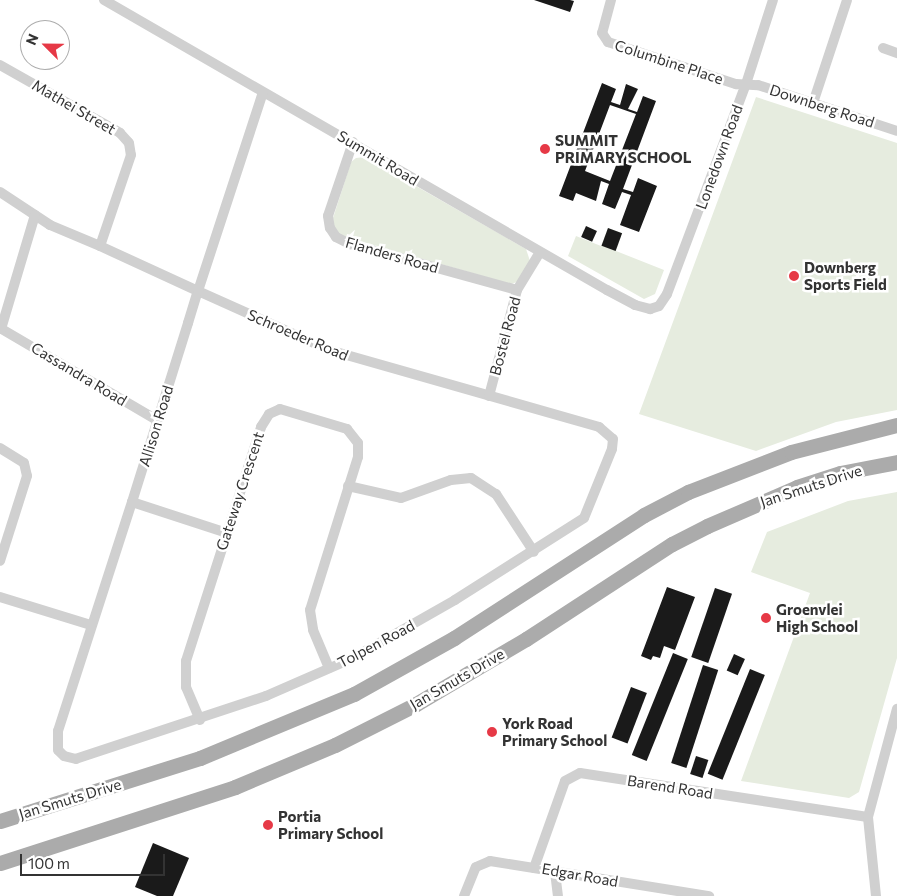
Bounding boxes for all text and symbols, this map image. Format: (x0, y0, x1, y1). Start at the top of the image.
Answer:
north arrow (20, 20, 70, 70)
text: N (22, 31, 42, 47)
street label: Columbine Place (612, 36, 726, 88)
street label: Mathei Street (29, 76, 119, 138)
street label: Downberg Road (767, 81, 877, 131)
street label: Lonedown Road (692, 102, 746, 212)
street label: Summit Road (334, 127, 422, 189)
place label: SUMMIT PRIMARY SCHOOL (555, 131, 691, 166)
marker: SUMMIT PRIMARY SCHOOL (539, 143, 551, 155)
street label: Flanders Road (343, 233, 441, 277)
place label: Downberg Sports Field (804, 258, 887, 293)
marker: Downberg Sports Field (788, 270, 800, 282)
street label: Bostel Road (486, 295, 524, 377)
street label: Schroeder Road (245, 306, 351, 364)
street label: Cassandra Road (28, 338, 130, 410)
street label: Allison Road (135, 383, 177, 469)
street label: Gateway Crescent (212, 429, 268, 553)
street label: Jan Smuts Drive (758, 461, 864, 511)
place label: Groenvlei High School (776, 600, 858, 635)
marker: Groenvlei High School (760, 612, 772, 624)
street label: Tolpen Road (334, 616, 418, 672)
street label: Jan Smuts Drive (407, 645, 507, 713)
place label: York Road Primary School (502, 714, 607, 749)
marker: York Road Primary School (486, 726, 498, 738)
street label: Barend Road (626, 771, 714, 803)
street label: Jan Smuts Drive (17, 775, 123, 823)
place label: Portia Primary School (278, 807, 383, 842)
marker: Portia Primary School (262, 819, 274, 831)
scale bar (22, 844, 168, 876)
text: 100 m (28, 854, 70, 872)
street label: Edgar Road (540, 859, 620, 891)

